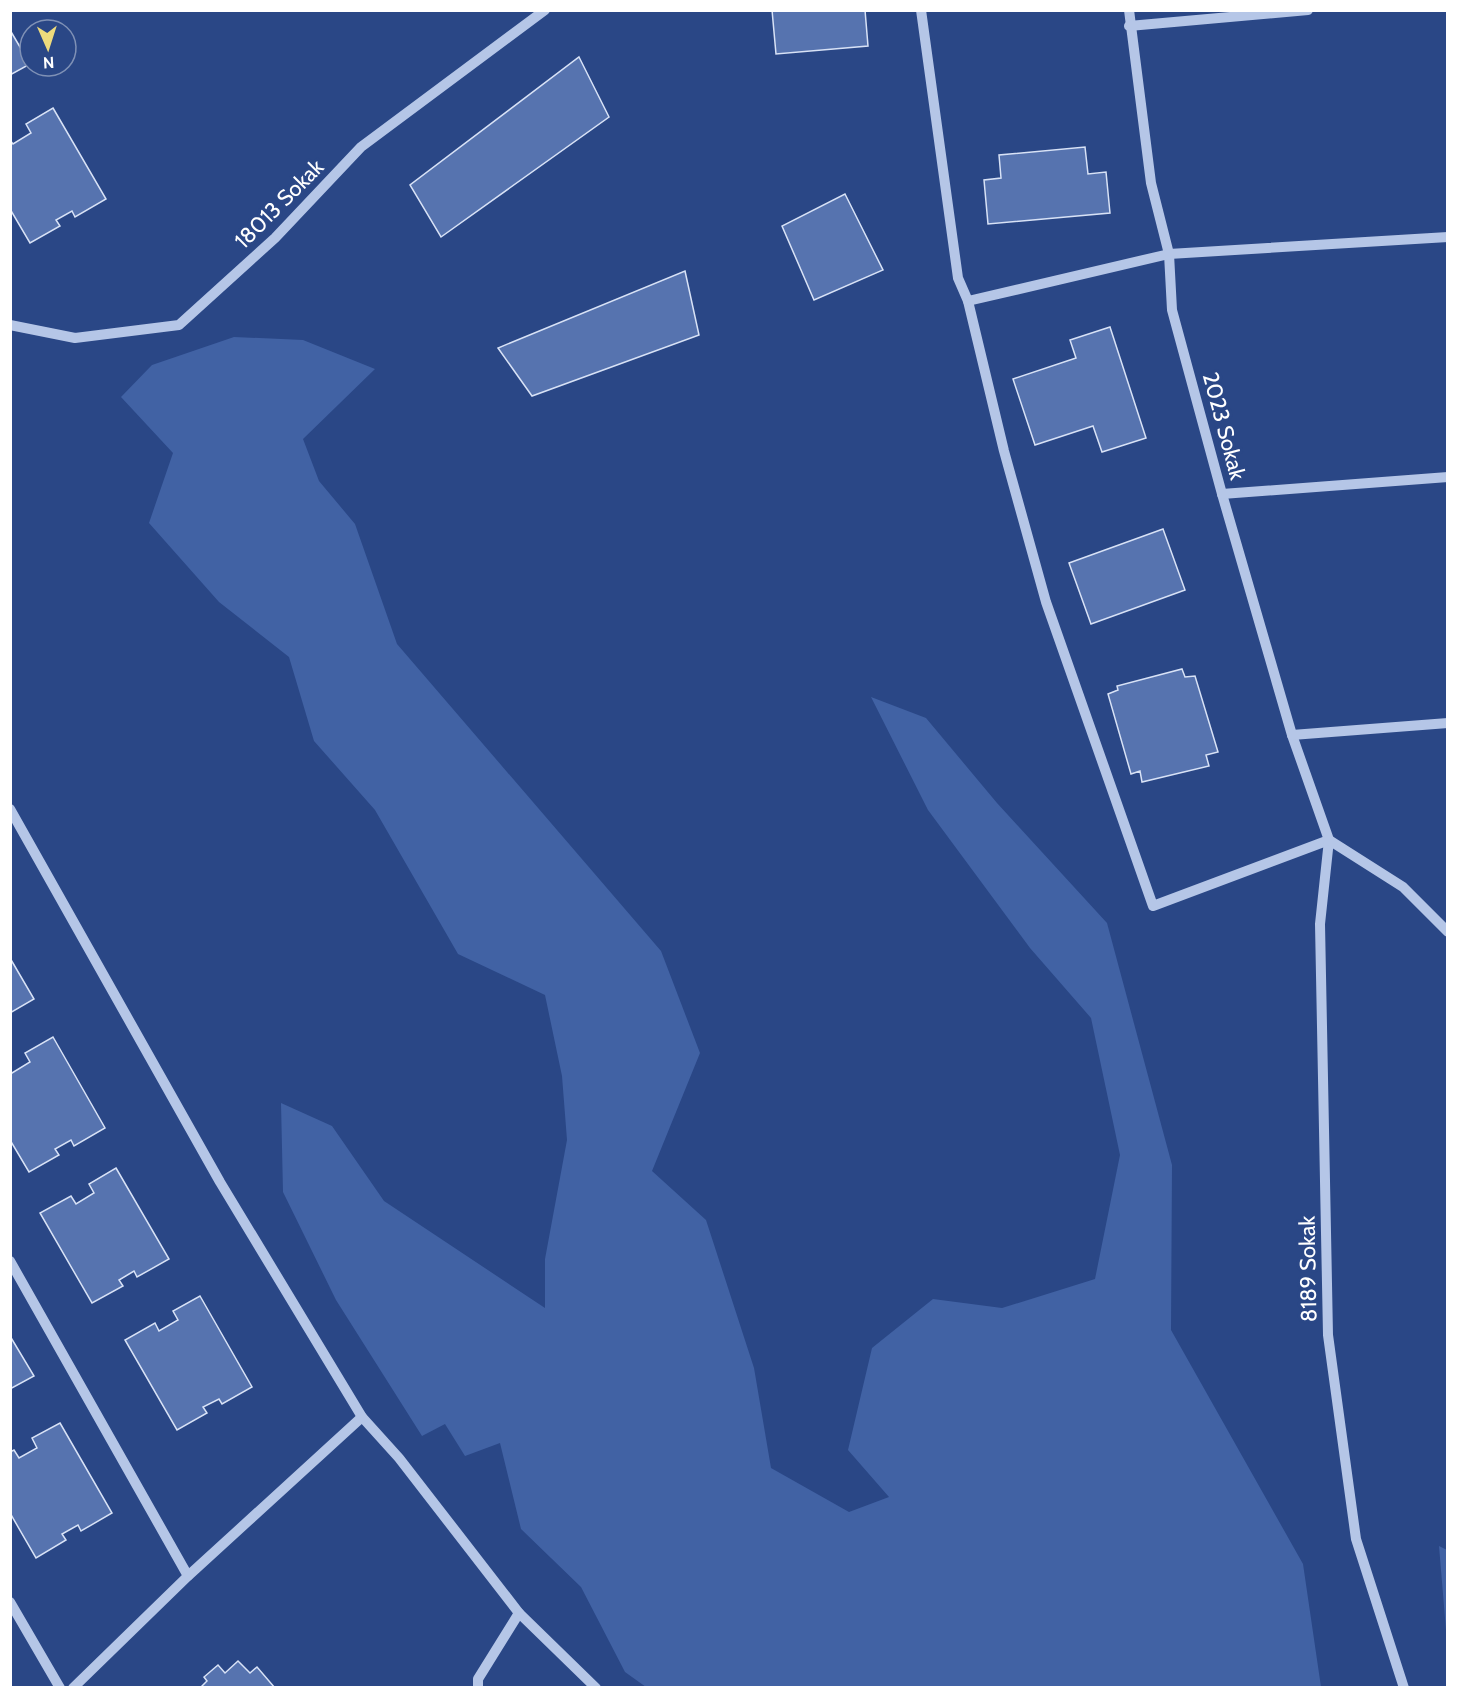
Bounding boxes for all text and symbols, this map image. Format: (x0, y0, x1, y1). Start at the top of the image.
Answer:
north arrow (18, 18, 78, 78)
text: N (43, 53, 55, 72)
street label: 18013 Sokak (229, 154, 329, 254)
street label: 2023 Sokak (1197, 369, 1251, 483)
street label: 8189 Sokak (1294, 1215, 1322, 1322)

